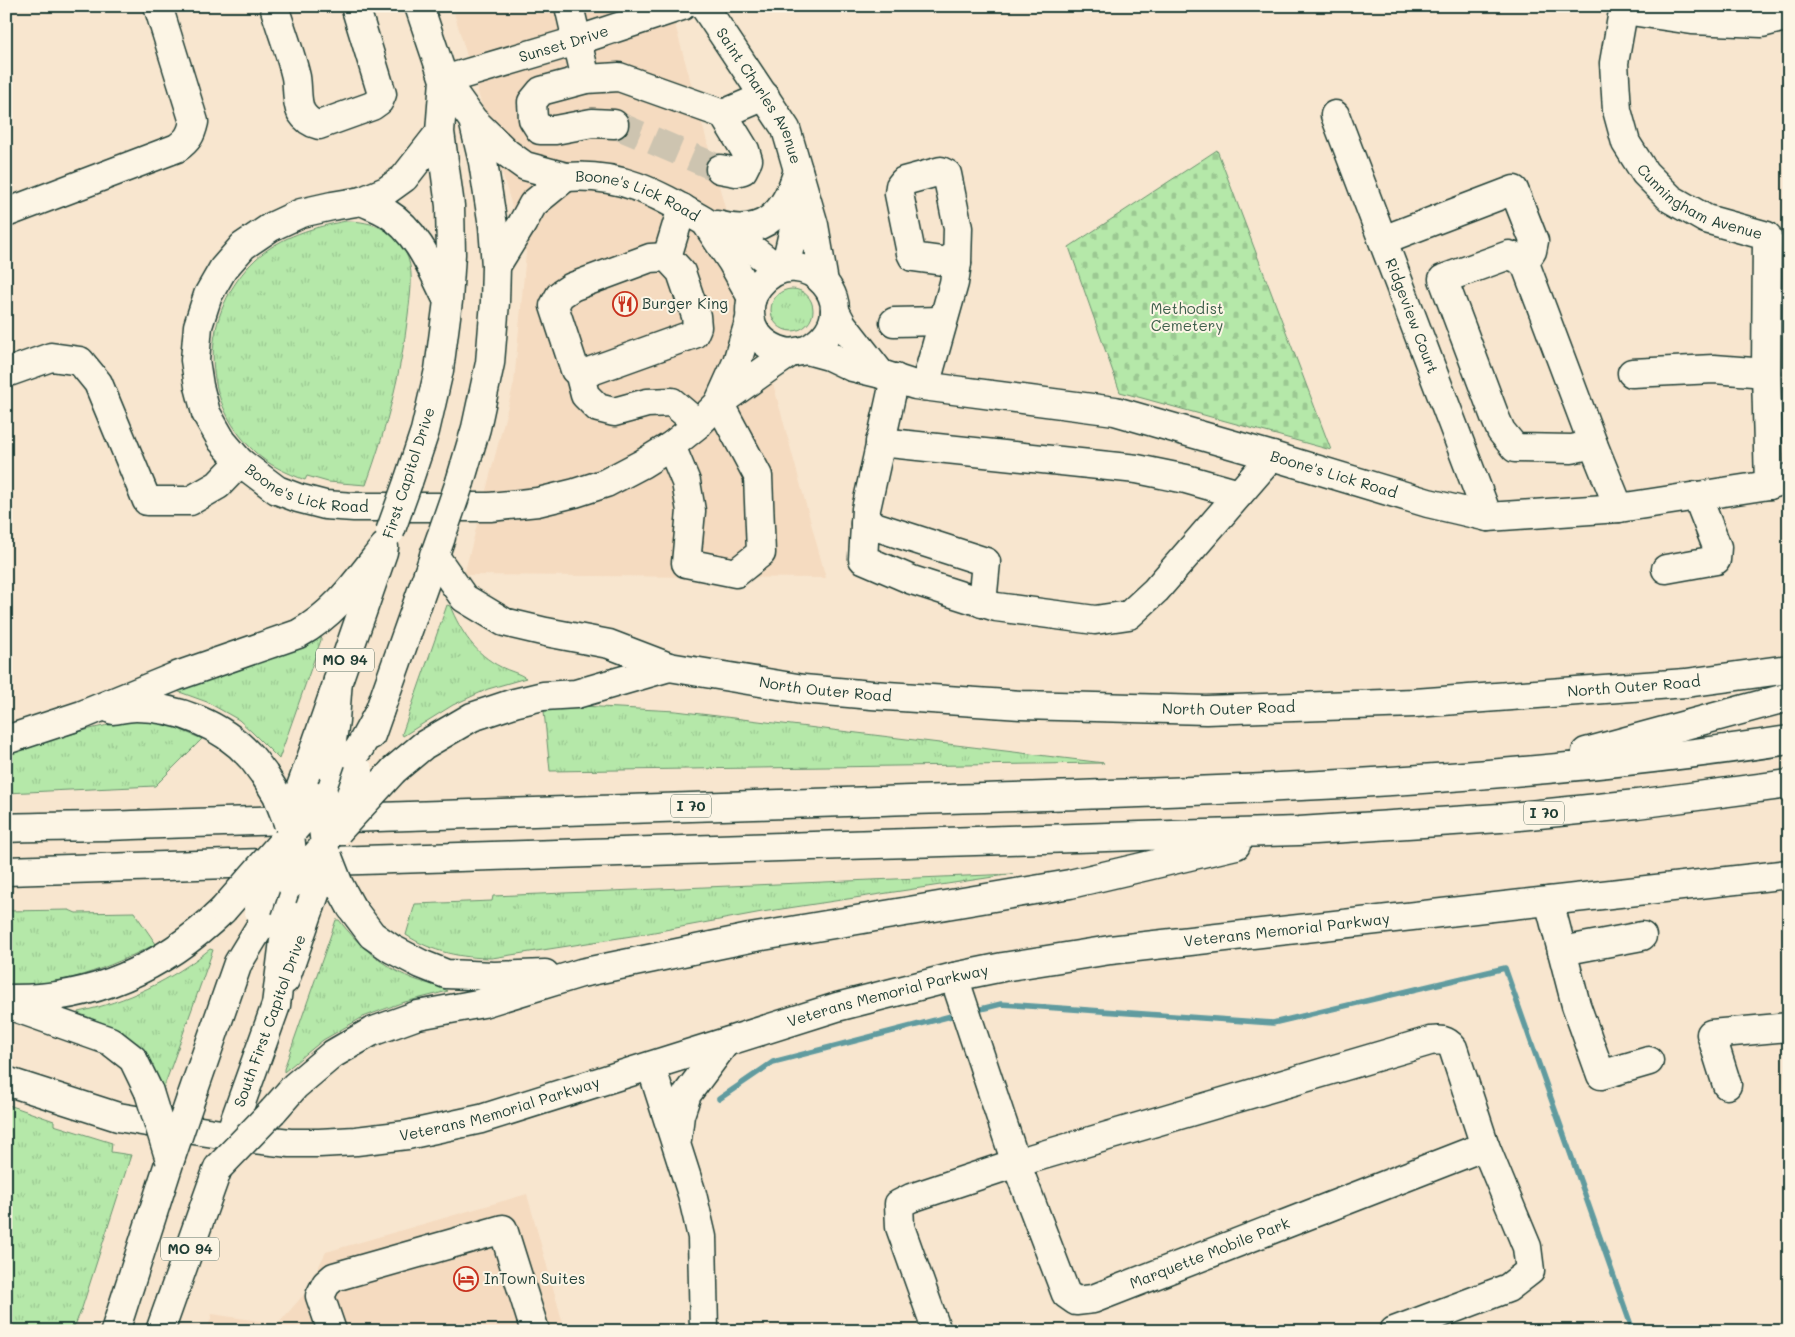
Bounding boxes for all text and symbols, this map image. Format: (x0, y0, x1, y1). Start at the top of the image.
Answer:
street label: Sunset Drive (516, 20, 611, 66)
street label: Saint Charles Avenue (712, 23, 807, 166)
street label: Cunningham Avenue (1633, 160, 1765, 243)
street label: Boone's Lick Road (575, 166, 704, 225)
street label: Ridgeview Court (1381, 255, 1443, 376)
restaurant icon: Burger King (612, 291, 638, 317)
place label: Burger King (642, 293, 728, 313)
park label: Methodist Cemetery (1150, 298, 1224, 335)
street label: First Capitol Drive (377, 405, 439, 541)
street label: Boone's Lick Road (1268, 445, 1400, 502)
street label: Boone's Lick Road (242, 458, 369, 516)
road number: MO 94 (316, 648, 374, 672)
street label: North Outer Road (1567, 670, 1701, 701)
street label: North Outer Road (758, 671, 892, 705)
street label: North Outer Road (1162, 696, 1295, 719)
road number: I 70 (671, 794, 711, 818)
road number: I 70 (1524, 801, 1564, 824)
street label: Veterans Memorial Parkway (1183, 908, 1391, 951)
street label: South First Capitol Drive (229, 932, 310, 1110)
street label: Veterans Memorial Parkway (784, 959, 990, 1031)
street label: Veterans Memorial Parkway (398, 1071, 602, 1145)
street label: Marquette Mobile Park (1127, 1212, 1292, 1293)
road number: MO 94 (161, 1238, 219, 1260)
hotel icon: InTown Suites (453, 1266, 479, 1292)
place label: InTown Suites (484, 1268, 585, 1288)

